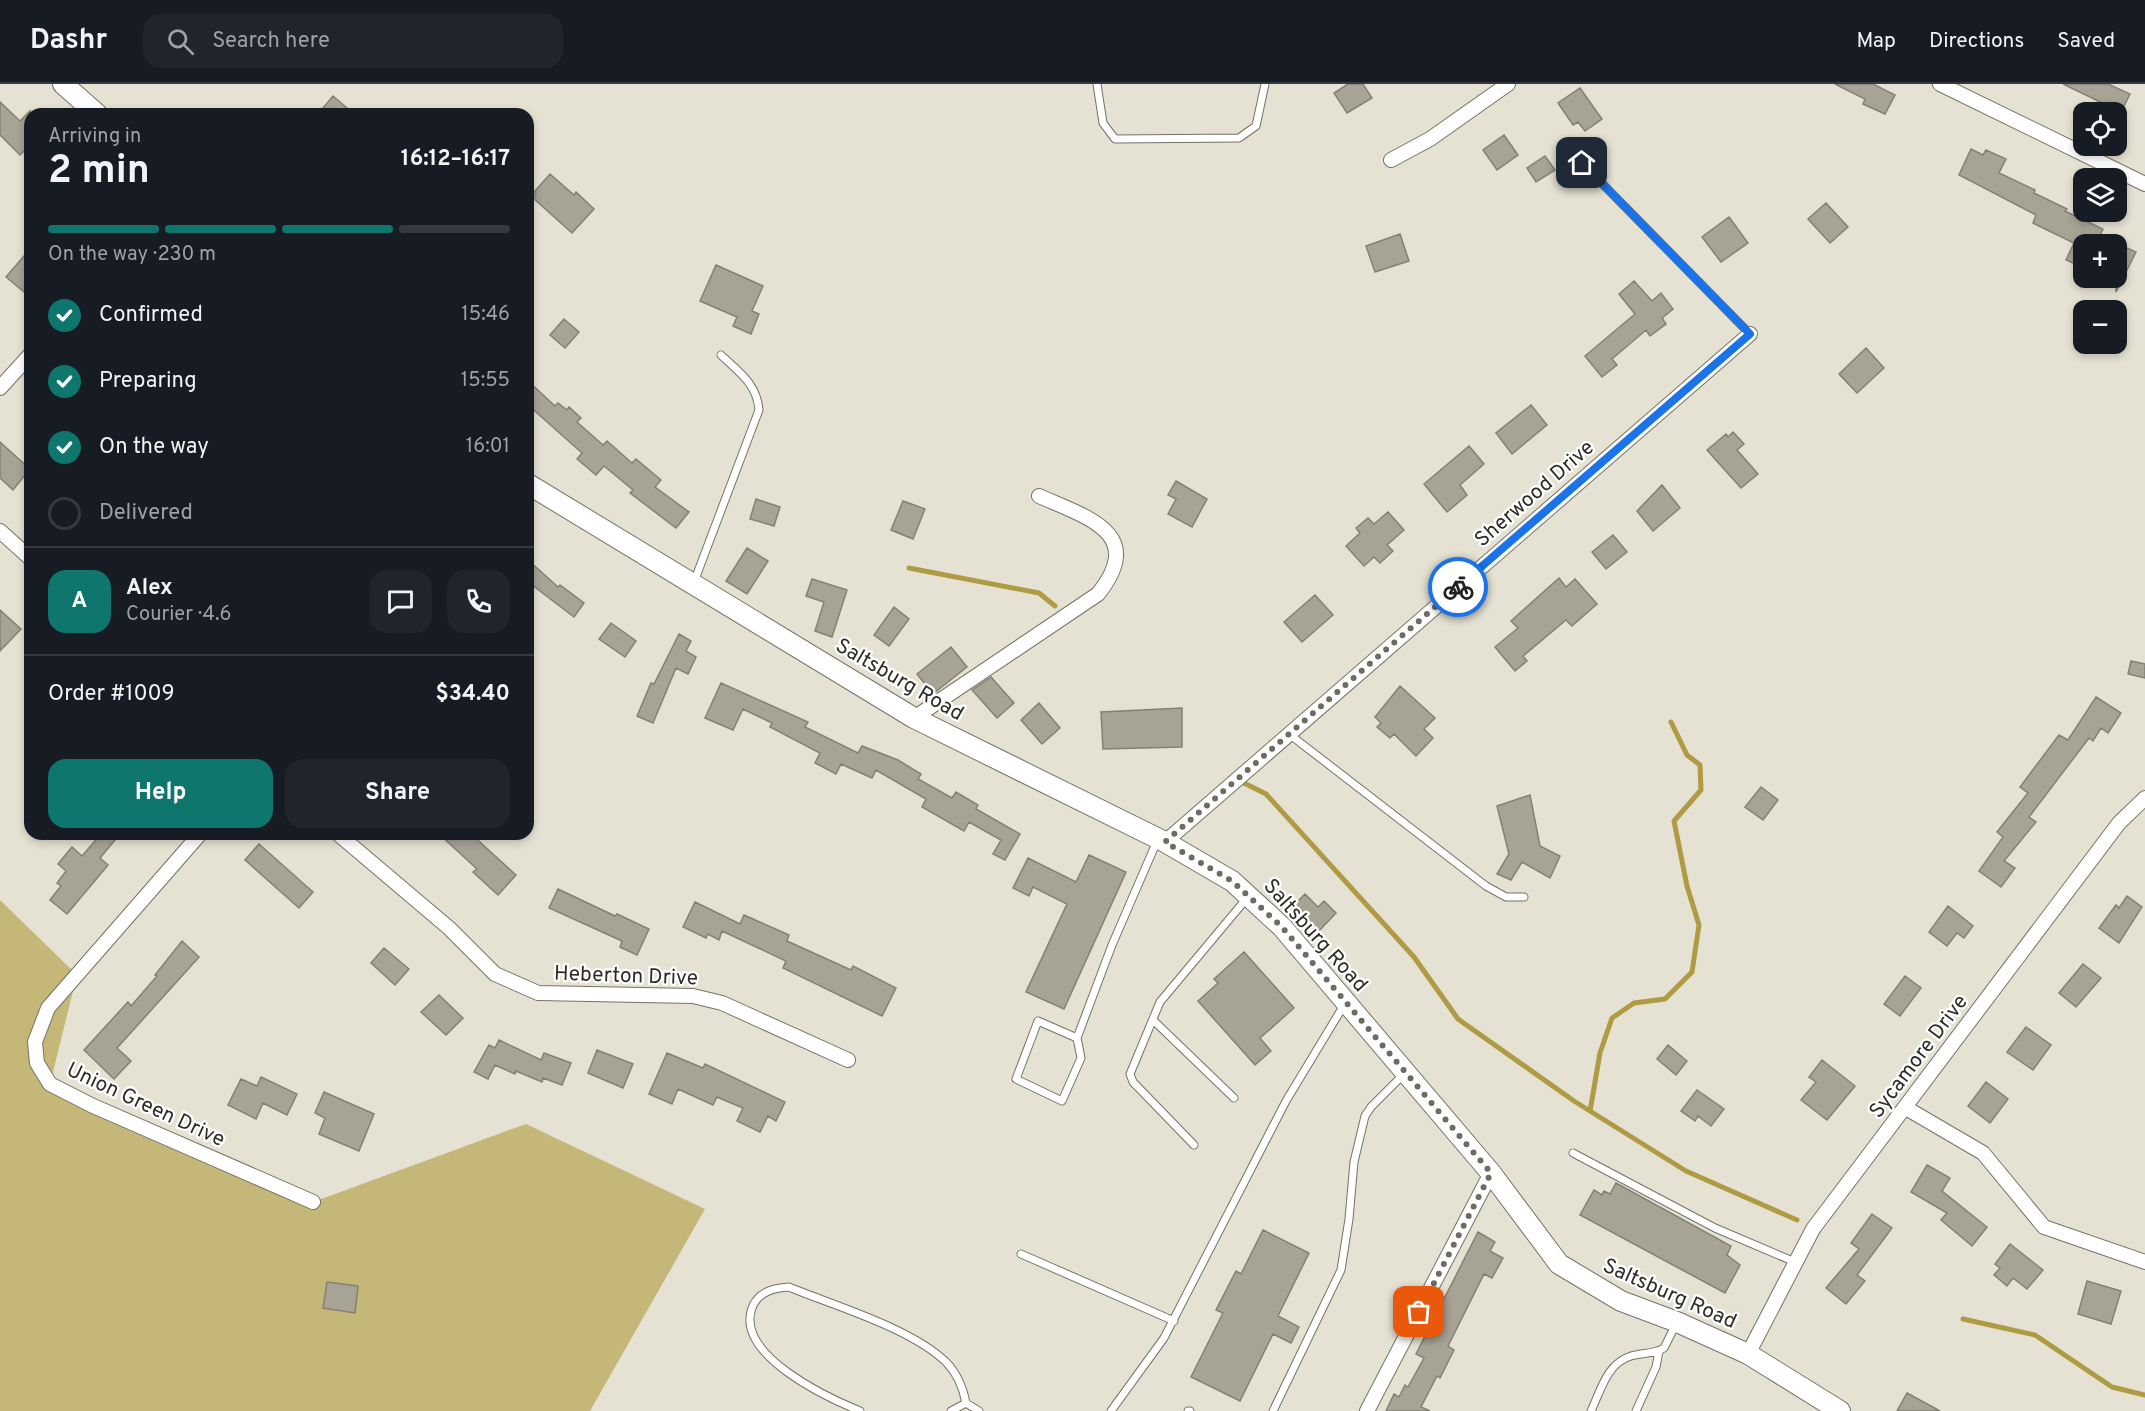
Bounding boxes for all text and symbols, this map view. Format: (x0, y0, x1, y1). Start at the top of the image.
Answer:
search box (143, 14, 563, 68)
text: Dashr (30, 23, 107, 59)
icon: search (164, 25, 197, 58)
text: Search here (212, 28, 330, 55)
text: Map (1856, 28, 1896, 55)
text: Directions (1929, 28, 2024, 55)
text: Saved (2057, 28, 2115, 55)
map controls (2073, 102, 2127, 354)
button: locate (2073, 102, 2127, 156)
text: Arriving in (48, 124, 141, 150)
pin (1556, 137, 1607, 188)
text: 16:12–16:17 (401, 146, 510, 173)
icon: home (1565, 146, 1598, 179)
text: 2 min (48, 148, 150, 197)
button: layers (2073, 168, 2127, 222)
button: + (2073, 234, 2127, 288)
text: On the way · 230 m (48, 242, 216, 268)
icon: check (48, 299, 81, 332)
button: − (2073, 300, 2127, 354)
text: Confirmed (99, 302, 203, 329)
text: 15:46 (461, 302, 510, 328)
icon: check (48, 365, 81, 398)
text: Preparing (99, 368, 197, 395)
text: 15:55 (461, 368, 510, 394)
icon: check (48, 431, 81, 464)
text: On the way (99, 434, 209, 461)
text: 16:01 (466, 434, 510, 460)
street label: Sherwood Drive (1470, 435, 1600, 553)
text: Delivered (99, 500, 193, 527)
courier (1428, 557, 1488, 617)
button: chat (369, 570, 432, 633)
button: phone (447, 570, 510, 633)
icon: bike (1442, 571, 1475, 604)
text: Alex (126, 575, 173, 602)
text: A (72, 588, 87, 615)
text: Courier · 4.6 (126, 602, 231, 628)
street label: Saltsburg Road (830, 633, 968, 728)
text: Order #1009 (48, 681, 175, 708)
text: $34.40 (435, 681, 510, 708)
button: Help (48, 759, 273, 828)
button: Share (285, 759, 510, 828)
street label: Saltsburg Road (1257, 874, 1373, 998)
street label: Heberton Drive (554, 960, 698, 993)
street label: Sycamore Drive (1864, 990, 1975, 1124)
street label: Union Green Drive (62, 1057, 229, 1154)
street label: Saltsburg Road (1598, 1253, 1740, 1336)
pin (1393, 1286, 1444, 1337)
icon: bag (1402, 1295, 1435, 1328)

